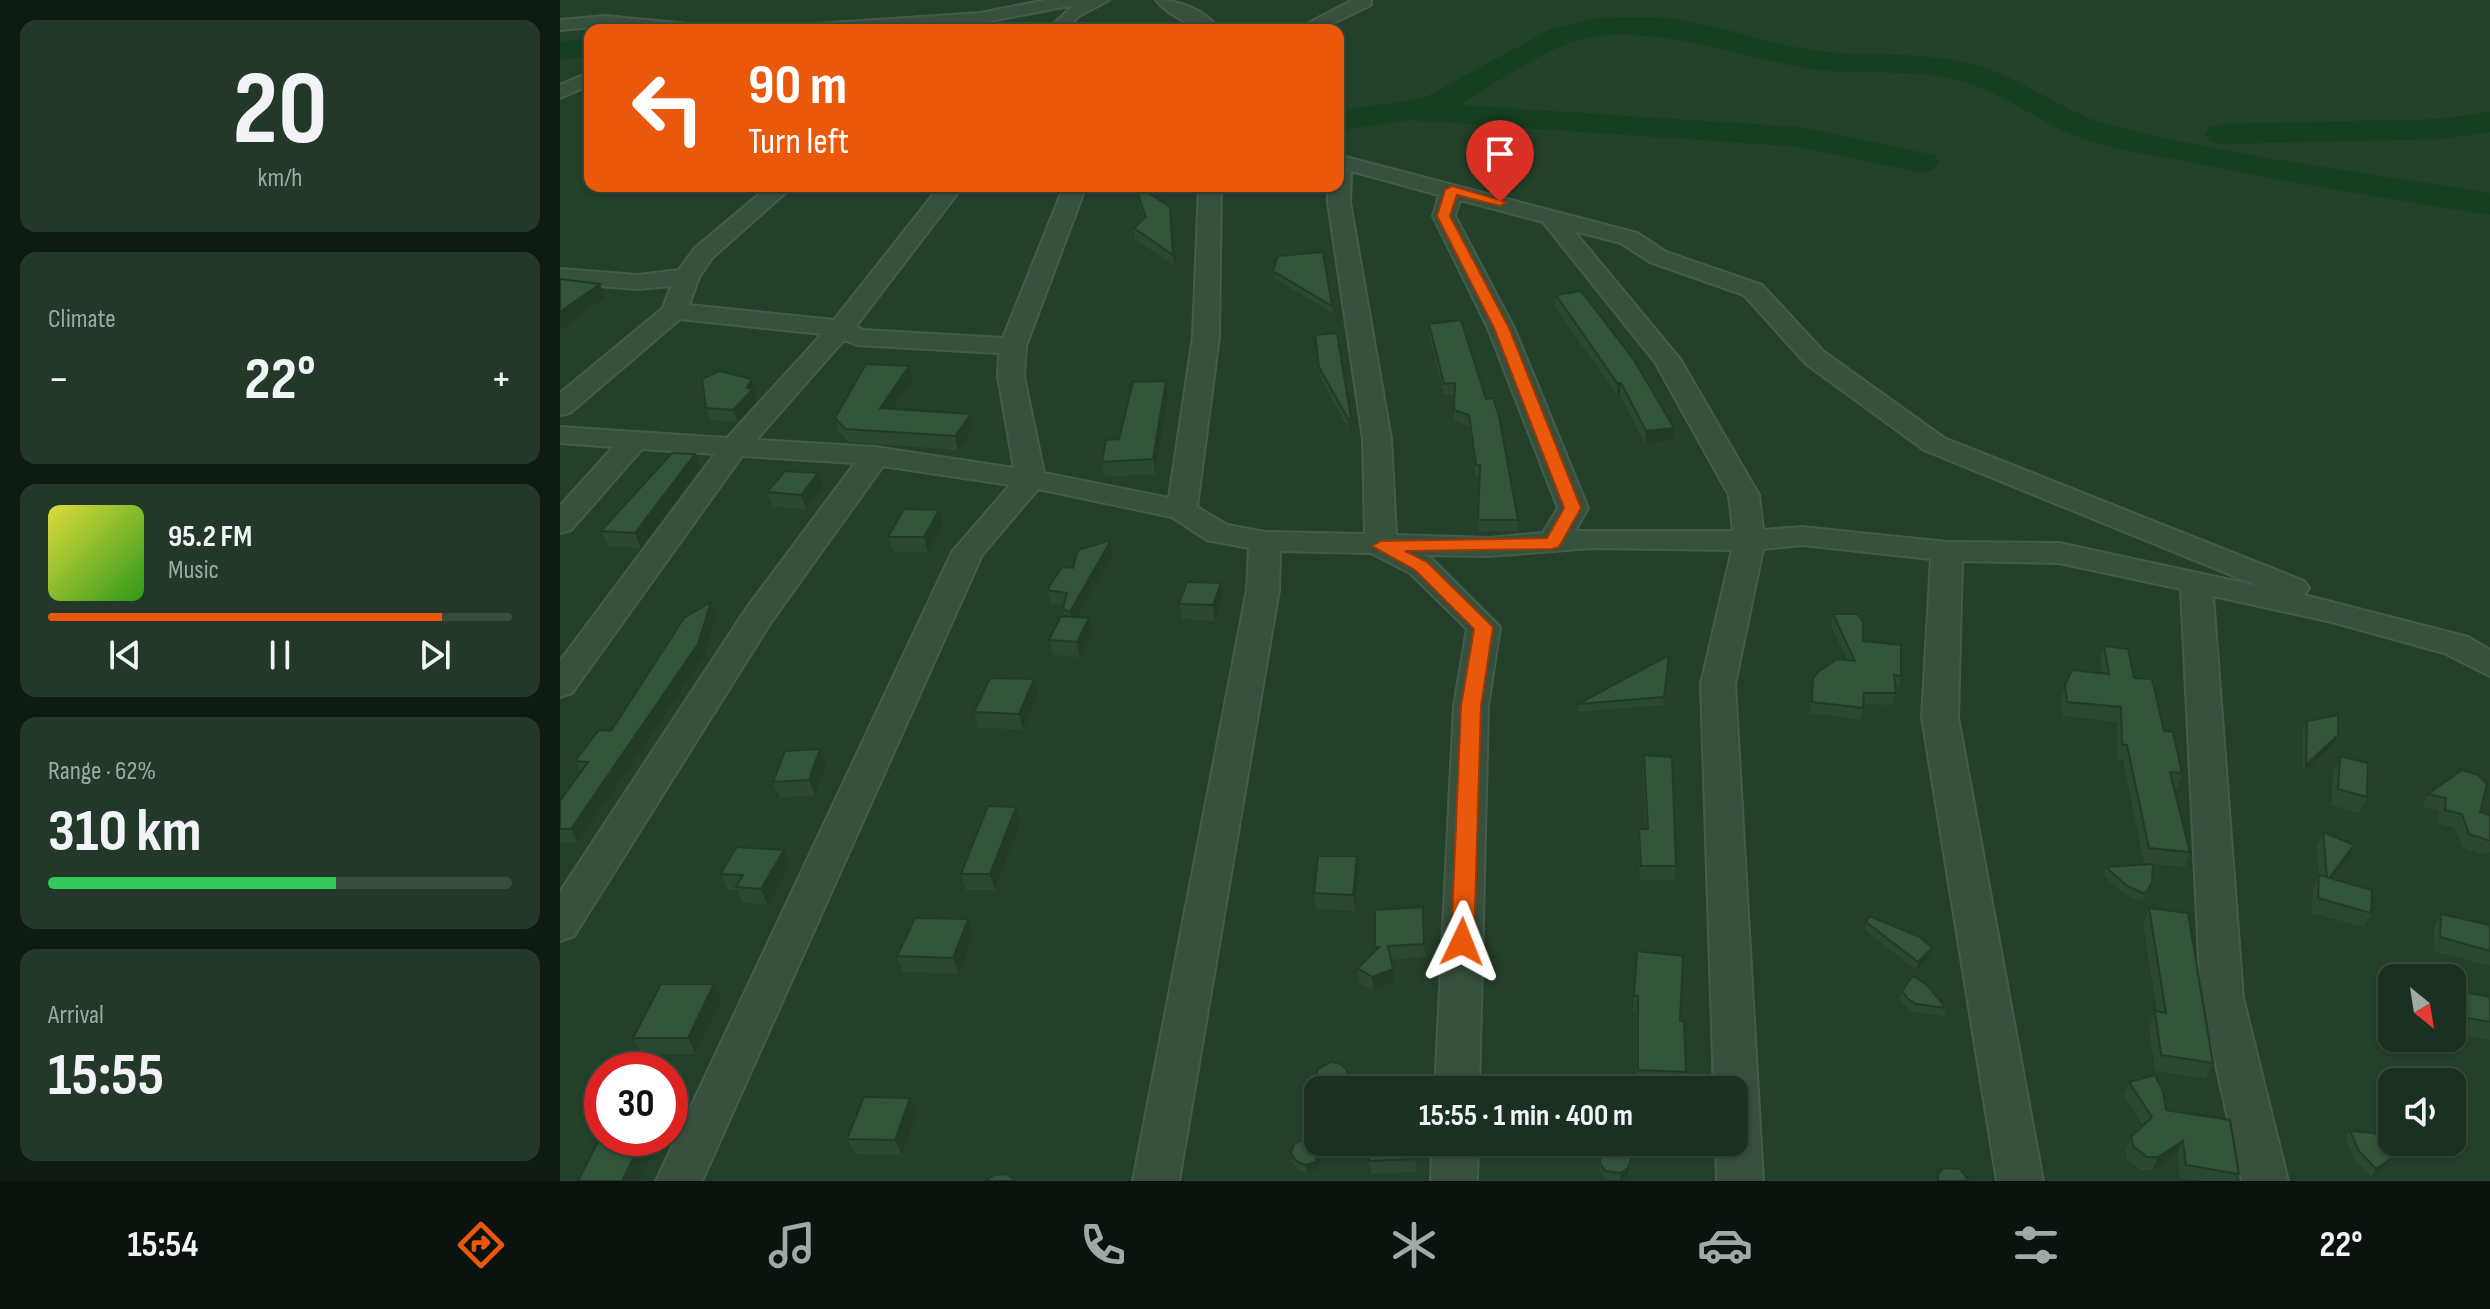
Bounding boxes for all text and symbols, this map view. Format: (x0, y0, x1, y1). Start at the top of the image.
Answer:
text: 20 (232, 48, 328, 173)
text: 90 m (748, 53, 847, 120)
icon: left (616, 56, 720, 160)
pin (1466, 120, 1534, 202)
text: Turn left (748, 121, 849, 164)
icon: arrive (1478, 132, 1522, 176)
text: km/h (258, 163, 302, 194)
text: Climate (48, 304, 116, 335)
text: 22° (244, 344, 316, 416)
text: − (48, 353, 70, 406)
text: + (490, 353, 512, 406)
text: 95.2 FM (168, 519, 252, 555)
text: Music (168, 555, 219, 586)
icon: previous (103, 633, 147, 677)
icon: pause (258, 633, 302, 677)
icon: next (413, 633, 457, 677)
text: Range · 62% (48, 756, 156, 787)
text: 310 km (48, 796, 201, 868)
position arrow (1420, 900, 1504, 984)
north arrow (2378, 964, 2466, 1052)
map controls (2378, 964, 2466, 1156)
text: Arrival (48, 1000, 104, 1031)
text: 15:55 (48, 1040, 164, 1112)
speed limit sign: 30 (584, 1052, 688, 1156)
button: sound (2378, 1068, 2466, 1156)
text: 15:55 · 1 min · 400 m (1419, 1098, 1633, 1134)
icon: directions (453, 1217, 509, 1273)
icon: music (764, 1217, 820, 1273)
icon: phone (1075, 1217, 1131, 1273)
icon: climate (1386, 1217, 1442, 1273)
icon: car (1697, 1217, 1753, 1273)
icon: filters (2008, 1217, 2064, 1273)
text: 15:54 (128, 1224, 198, 1267)
text: 22° (2319, 1224, 2362, 1267)

